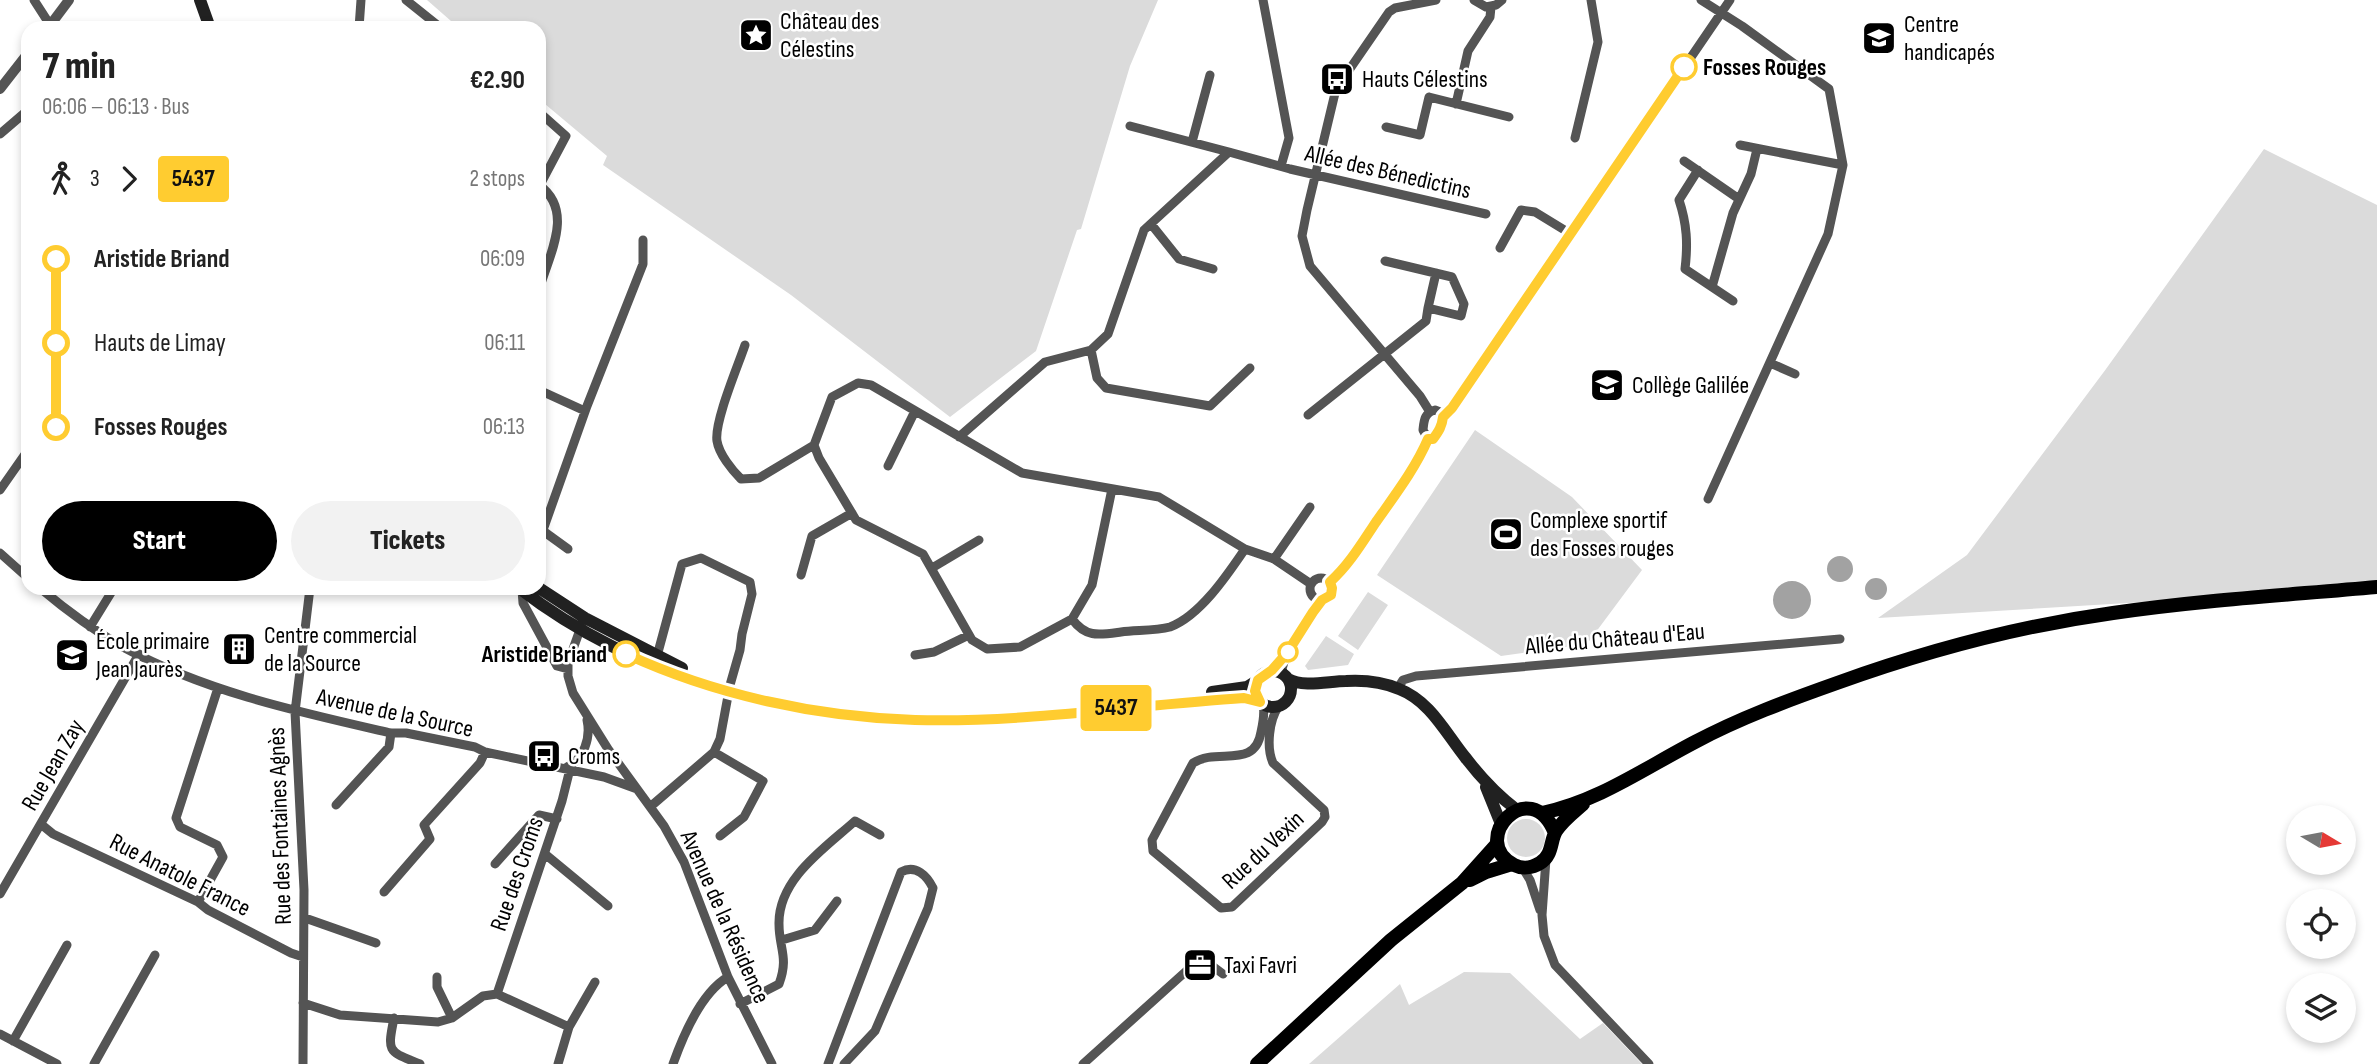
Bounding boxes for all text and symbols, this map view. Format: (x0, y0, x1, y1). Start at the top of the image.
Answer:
place label: Château des Célestins (780, 7, 879, 64)
place label: Centre handicapés (1904, 10, 1995, 67)
place icon: Château des Célestins (737, 16, 775, 54)
school or university icon: Centre handicapés (1860, 19, 1898, 57)
text: 7 min (42, 44, 116, 89)
place label: Fosses Rouges (1703, 53, 1826, 82)
marker: Fosses Rouges (1671, 54, 1697, 80)
bus stop icon: Hauts Célestins (1318, 60, 1356, 98)
text: €2.90 (470, 65, 525, 96)
place label: Hauts Célestins (1362, 65, 1488, 94)
text: 06:06 – 06:13 · Bus (42, 93, 189, 121)
street label: Allée des Bénedictins (1301, 139, 1474, 205)
icon: walk (42, 160, 80, 198)
icon: forward (110, 160, 148, 198)
text: 5437 (172, 164, 215, 193)
text: 3 (90, 165, 100, 193)
text: 2 stops (469, 165, 525, 193)
text: Aristide Briand (94, 244, 230, 275)
text: 06:09 (480, 245, 525, 273)
text: Hauts de Limay (94, 328, 226, 359)
text: 06:11 (484, 329, 525, 357)
school or university icon: Collège Galilée (1588, 366, 1626, 404)
place label: Collège Galilée (1632, 371, 1749, 400)
text: Fosses Rouges (94, 412, 228, 443)
text: 06:13 (483, 413, 525, 441)
button: Start (42, 501, 277, 581)
button: Tickets (291, 501, 525, 581)
place label: Complexe sportif des Fosses rouges (1530, 506, 1674, 563)
sports icon: Complexe sportif des Fosses rouges (1487, 515, 1525, 553)
street label: Allée du Château d'Eau (1523, 617, 1706, 661)
place label: Centre commercial de la Source (264, 621, 417, 678)
place label: École primaire Jean Jaurès (95, 627, 210, 684)
building icon: Centre commercial de la Source (220, 630, 258, 668)
school or university icon: École primaire Jean Jaurès (53, 636, 91, 674)
place label: Aristide Briand (481, 640, 607, 669)
marker: Aristide Briand (613, 641, 639, 667)
unlabelled marker (1278, 642, 1298, 662)
street label: Avenue de la Source (313, 682, 476, 744)
line badge: 5437 (1067, 685, 1165, 731)
text: 5437 (1095, 693, 1138, 722)
street label: Rue Jean Zay (15, 714, 91, 816)
street label: Rue des Fontaines Agnès (262, 727, 298, 925)
bus stop icon: Croms (525, 737, 563, 775)
place label: Croms (568, 742, 620, 771)
street label: Rue du Vexin (1216, 805, 1310, 895)
north arrow (2286, 805, 2356, 875)
map controls (2286, 805, 2356, 1043)
street label: Rue des Croms (484, 813, 550, 935)
street label: Avenue de la Résidence (673, 825, 776, 1008)
street label: Rue Anatole France (105, 827, 255, 923)
button: locate (2286, 889, 2356, 959)
office icon: Taxi Favri (1181, 946, 1219, 984)
place label: Taxi Favri (1224, 951, 1297, 980)
button: layers (2286, 973, 2356, 1043)

